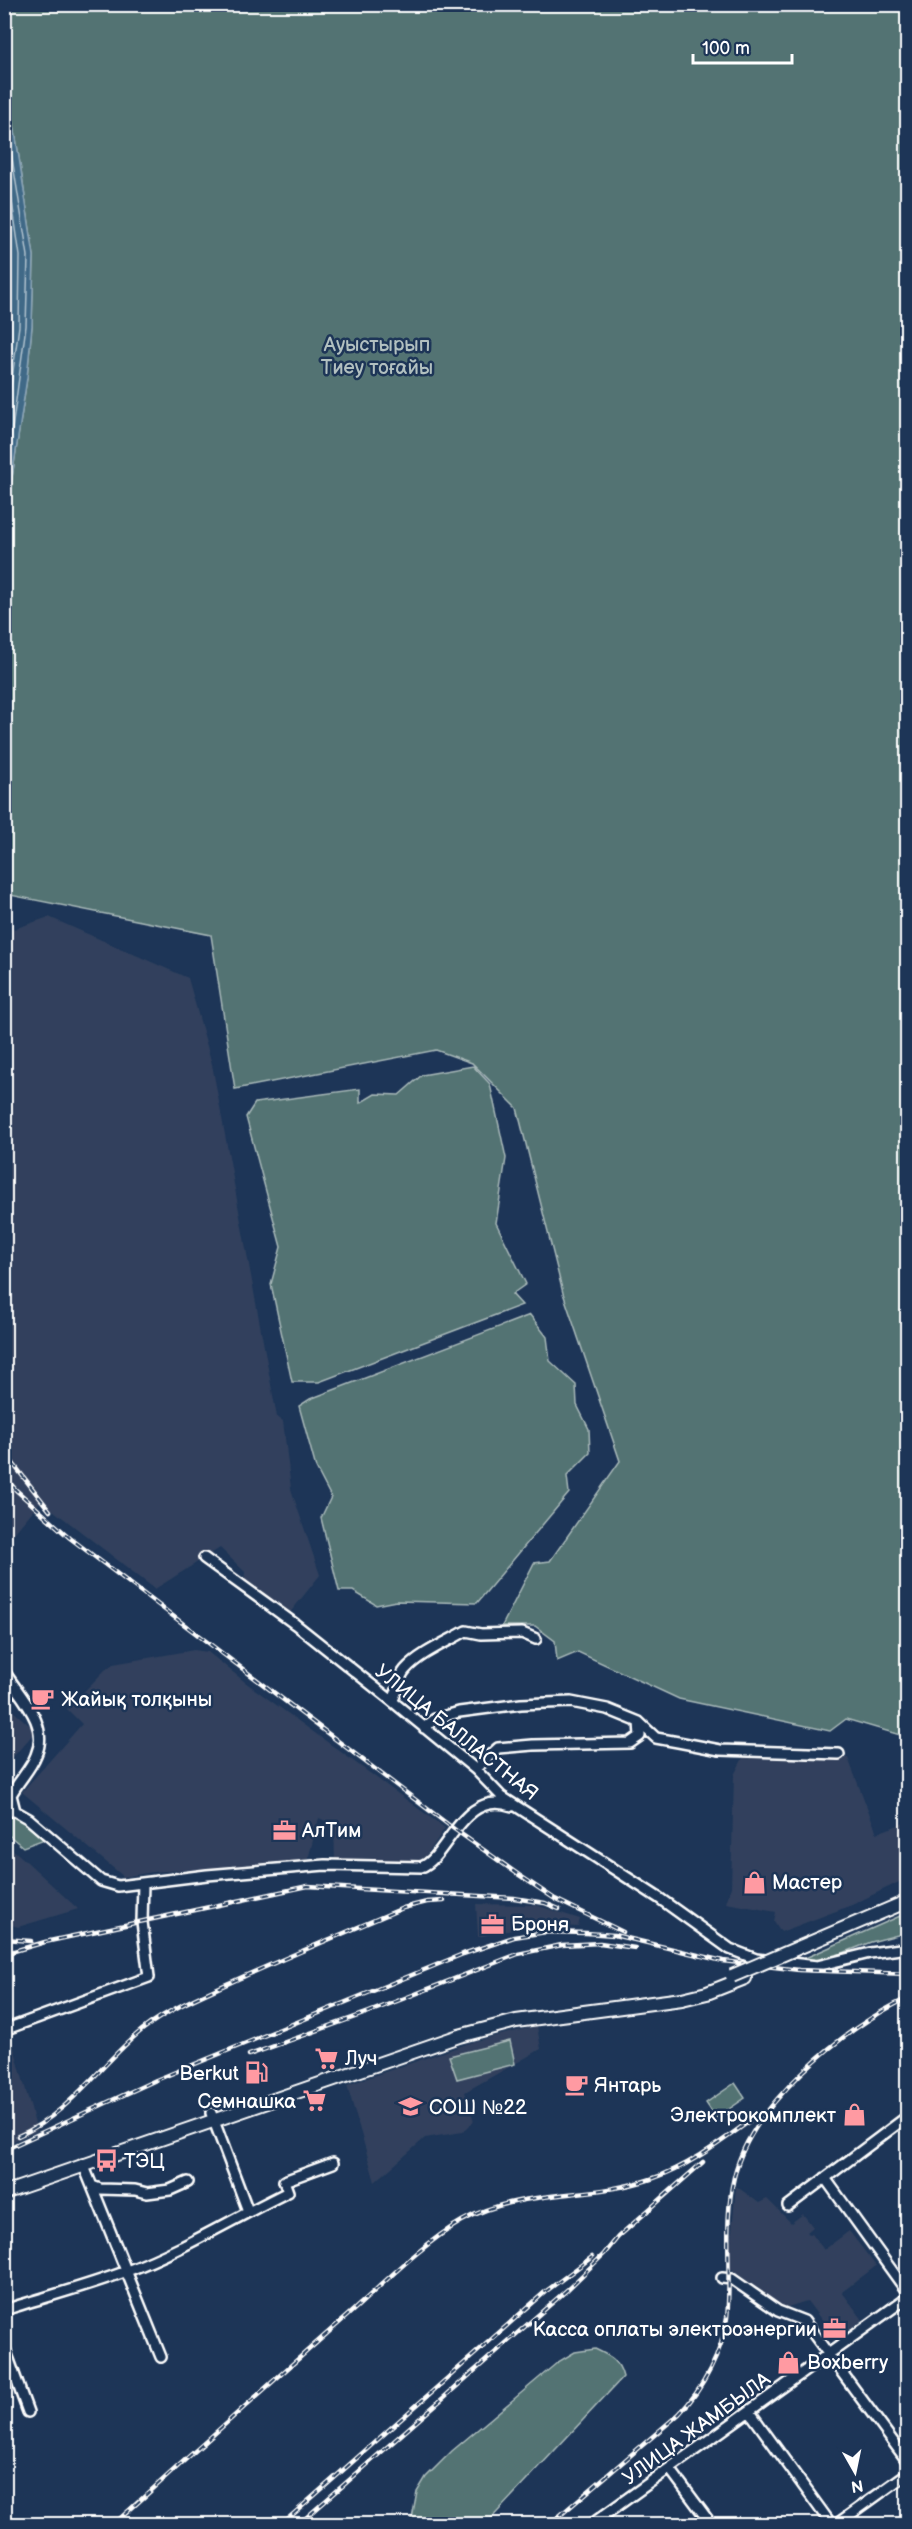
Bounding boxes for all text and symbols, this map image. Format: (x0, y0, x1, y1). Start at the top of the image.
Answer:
scale bar (693, 27, 792, 65)
text: 100 m (702, 38, 750, 59)
park label: Ауыстырып Тиеу тоғайы (321, 333, 433, 380)
street label: УЛИЦА БАЛЛАСТНАЯ (370, 1660, 543, 1806)
cafe icon: Жайық толқыны (30, 1686, 56, 1712)
place label: Жайық толқыны (61, 1688, 212, 1712)
office icon: АлТим (271, 1817, 297, 1843)
place label: АлТим (301, 1819, 361, 1843)
shop icon: Мастер (741, 1869, 767, 1895)
place label: Мастер (772, 1871, 843, 1895)
office icon: Броня (480, 1911, 506, 1937)
place label: Броня (511, 1913, 569, 1937)
supermarket icon: Луч (314, 2045, 340, 2071)
place label: Луч (344, 2047, 377, 2071)
fuel station icon: Berkut (244, 2060, 270, 2086)
place label: Berkut (179, 2062, 239, 2086)
cafe icon: Янтарь (563, 2072, 589, 2098)
place label: Янтарь (594, 2074, 661, 2098)
supermarket icon: Семнашка (301, 2088, 327, 2114)
place label: Семнашка (197, 2090, 296, 2114)
school or university icon: СОШ №22 (398, 2094, 424, 2120)
place label: СОШ №22 (429, 2096, 527, 2120)
shop icon: Электрокомплект (841, 2102, 867, 2128)
place label: Электрокомплект (670, 2104, 837, 2128)
bus stop icon: ТЭЦ (93, 2148, 119, 2174)
place label: ТЭЦ (124, 2150, 165, 2174)
office icon: Касса оплаты электроэнергии (822, 2316, 848, 2342)
place label: Касса оплаты электроэнергии (533, 2318, 817, 2342)
shop icon: Boxberry (776, 2349, 802, 2375)
place label: Boxberry (807, 2351, 888, 2375)
street label: УЛИЦА ЖАМБЫЛА (618, 2367, 776, 2490)
north arrow (825, 2442, 885, 2502)
text: N (850, 2475, 865, 2496)

